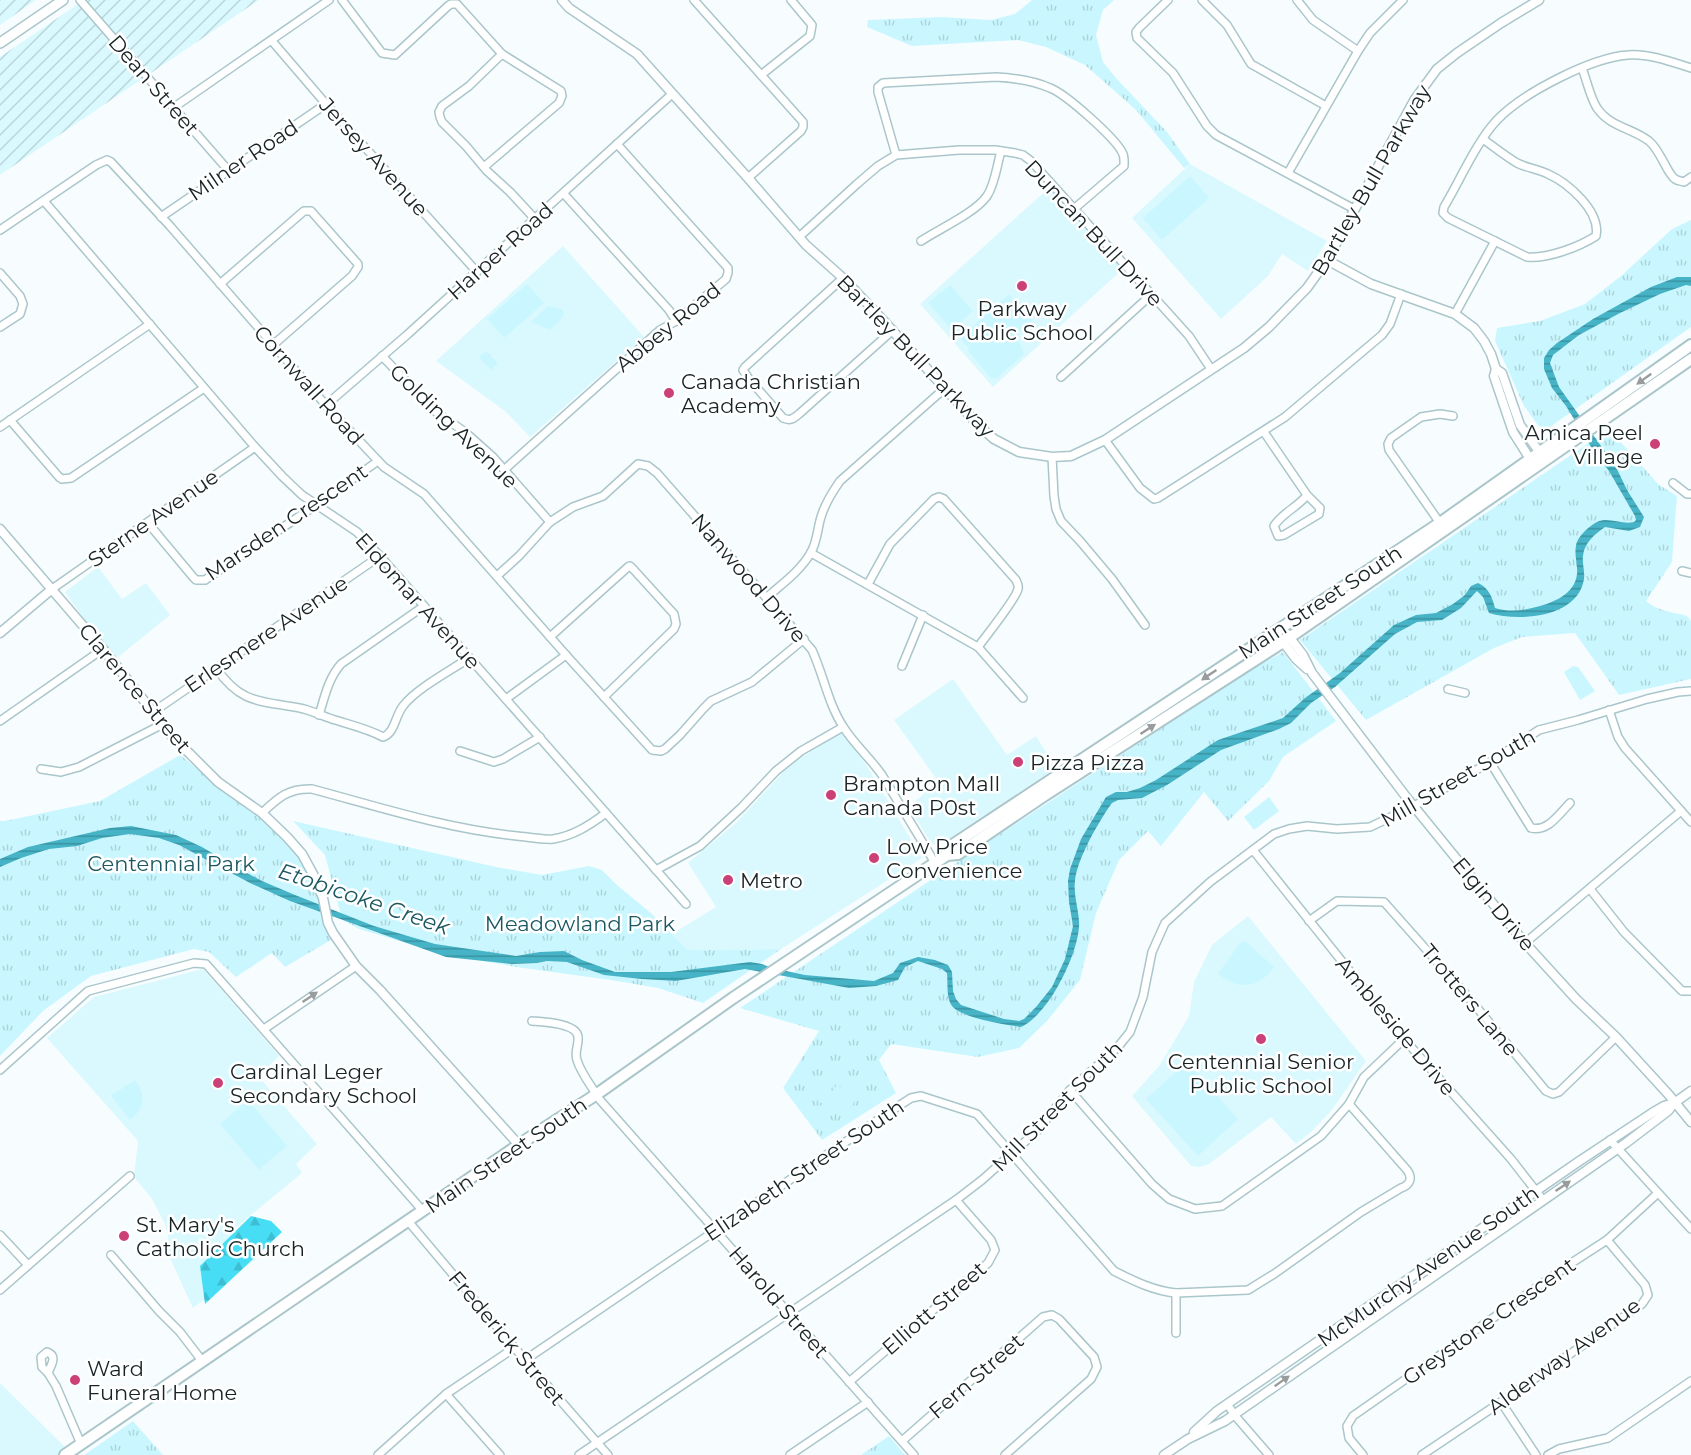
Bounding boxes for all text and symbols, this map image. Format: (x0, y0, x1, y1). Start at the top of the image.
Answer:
street label: Dean Street (103, 30, 205, 140)
street label: Bartley Bull Parkway (1306, 80, 1436, 280)
street label: Jersey Avenue (314, 92, 434, 221)
street label: Milner Road (183, 114, 303, 206)
street label: Duncan Bull Drive (1020, 155, 1168, 311)
street label: Harper Road (442, 197, 558, 305)
street label: Bartley Bull Parkway (832, 270, 1000, 443)
street label: Abbey Road (610, 277, 726, 377)
marker: Parkway Public School (1015, 279, 1029, 293)
place label: Parkway Public School (951, 296, 1093, 345)
street label: Cornwall Road (249, 320, 369, 450)
street label: Golding Avenue (385, 359, 523, 493)
place label: Canada Christian Academy (681, 369, 861, 418)
one-way arrow (1636, 373, 1652, 385)
marker: Canada Christian Academy (662, 386, 676, 400)
place label: Amica Peel Village (1524, 420, 1643, 469)
marker: Amica Peel Village (1648, 437, 1662, 451)
street label: Marsden Crescent (200, 458, 372, 586)
street label: Sterne Avenue (83, 464, 223, 572)
street label: Nanwood Drive (686, 508, 812, 648)
street label: Eldomar Avenue (350, 528, 486, 674)
street label: Main Street South (1234, 540, 1406, 664)
street label: Erlesmere Avenue (180, 570, 352, 698)
street label: Clarence Street (74, 618, 196, 758)
one-way arrow (1200, 670, 1217, 681)
one-way arrow (1140, 724, 1156, 735)
street label: Mill Street South (1376, 724, 1540, 832)
place label: Pizza Pizza (1030, 750, 1145, 775)
marker: Pizza Pizza (1011, 755, 1025, 769)
place label: Brampton Mall Canada P0st (843, 771, 1000, 820)
marker: Brampton Mall Canada P0st (824, 788, 838, 802)
place label: Low Price Convenience (886, 834, 1022, 883)
park label: Centennial Park (87, 851, 255, 876)
marker: Low Price Convenience (867, 851, 881, 865)
street label: Elgin Drive (1448, 852, 1540, 956)
water label: Etobicoke Creek (275, 857, 454, 941)
place label: Metro (740, 868, 803, 893)
marker: Metro (721, 873, 735, 887)
park label: Meadowland Park (485, 911, 676, 936)
street label: Trotters Lane (1416, 939, 1524, 1061)
street label: Ambleside Drive (1331, 952, 1461, 1100)
one-way arrow (302, 992, 318, 1003)
marker: Centennial Senior Public School (1254, 1032, 1268, 1046)
street label: Mill Street South (986, 1035, 1128, 1177)
place label: Centennial Senior Public School (1168, 1049, 1354, 1098)
place label: Cardinal Leger Secondary School (230, 1059, 417, 1108)
marker: Cardinal Leger Secondary School (211, 1076, 225, 1090)
street label: Main Street South (420, 1092, 592, 1218)
street label: Elizabeth Street South (699, 1094, 909, 1246)
street label: McMurchy Avenue South (1313, 1180, 1543, 1352)
one-way arrow (1555, 1180, 1571, 1192)
place label: St. Mary's Catholic Church (136, 1212, 305, 1261)
marker: St. Mary's Catholic Church (117, 1229, 131, 1243)
street label: Harold Street (724, 1241, 834, 1363)
street label: Greystone Crescent (1398, 1252, 1580, 1390)
street label: Elliott Street (877, 1256, 991, 1360)
street label: Frederick Street (443, 1266, 571, 1410)
street label: Alderway Avenue (1483, 1292, 1645, 1420)
street label: Fern Street (924, 1328, 1028, 1424)
place label: Ward Funeral Home (87, 1356, 237, 1405)
marker: Ward Funeral Home (68, 1373, 82, 1387)
one-way arrow (1274, 1375, 1290, 1387)

